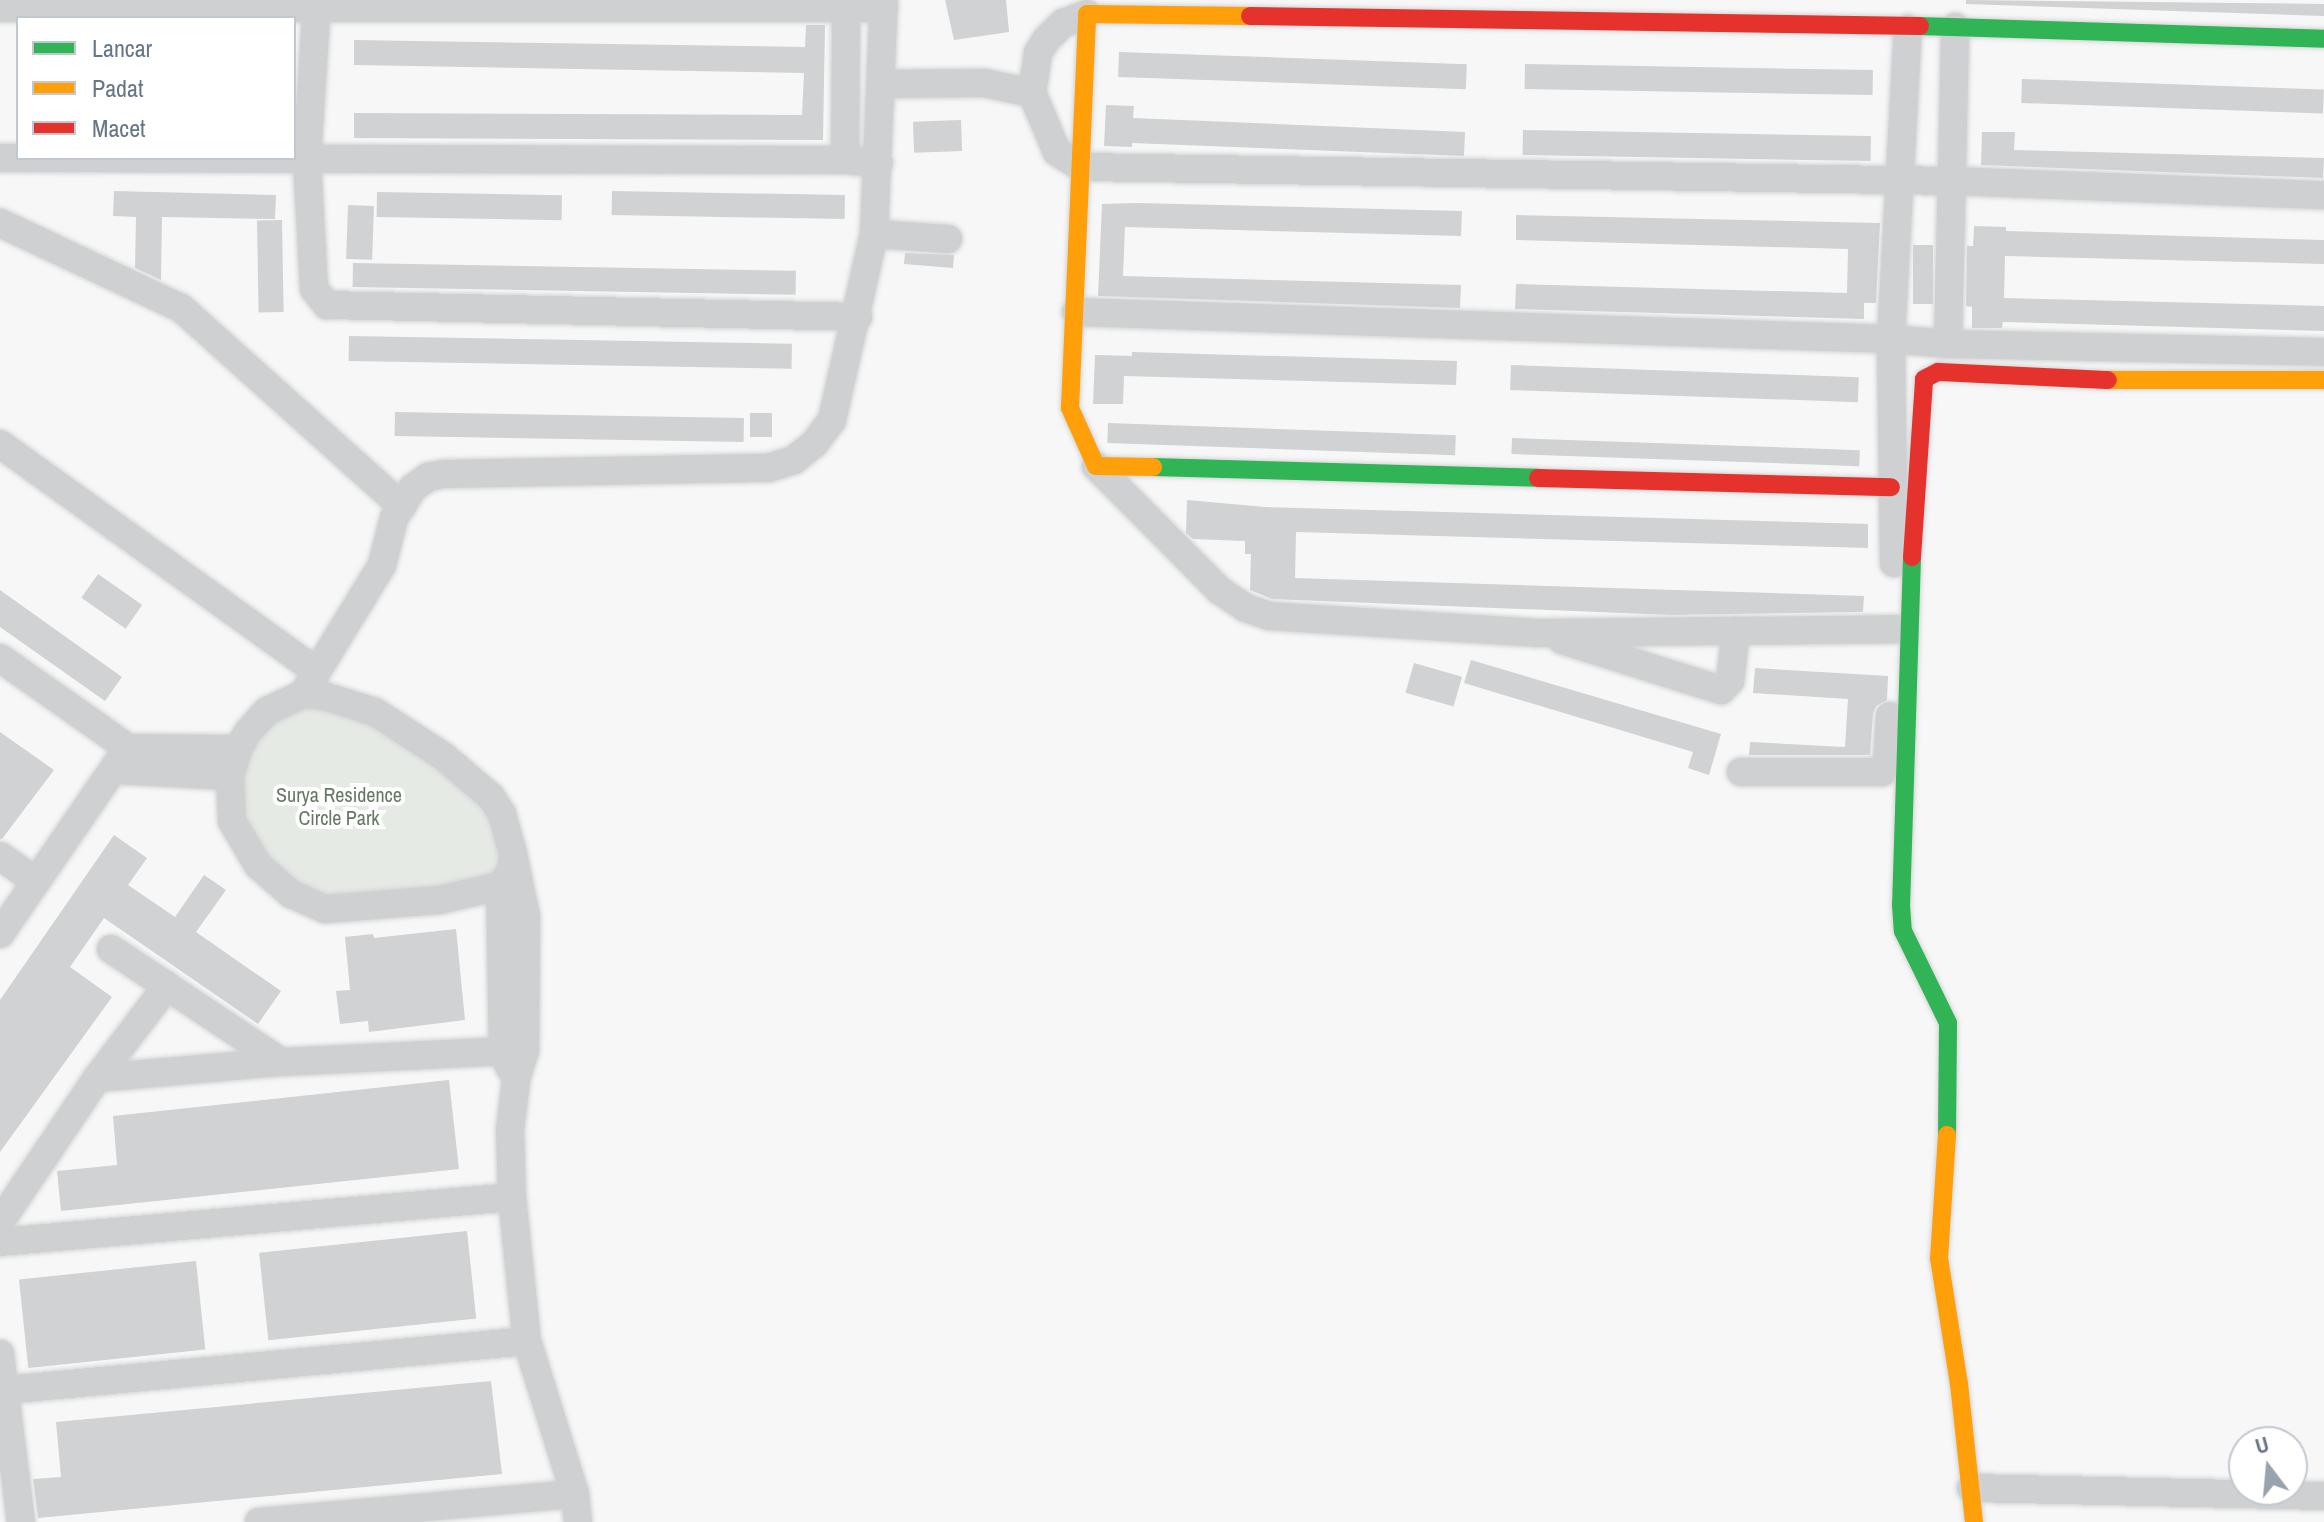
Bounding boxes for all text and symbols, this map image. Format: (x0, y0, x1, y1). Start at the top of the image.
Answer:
legend (16, 16, 296, 160)
text: Lancar (92, 32, 152, 64)
text: Padat (92, 72, 143, 104)
text: Macet (92, 112, 146, 144)
park label: Surya Residence Circle Park (276, 783, 402, 830)
north arrow (2228, 1426, 2308, 1506)
text: U (2252, 1429, 2272, 1461)

